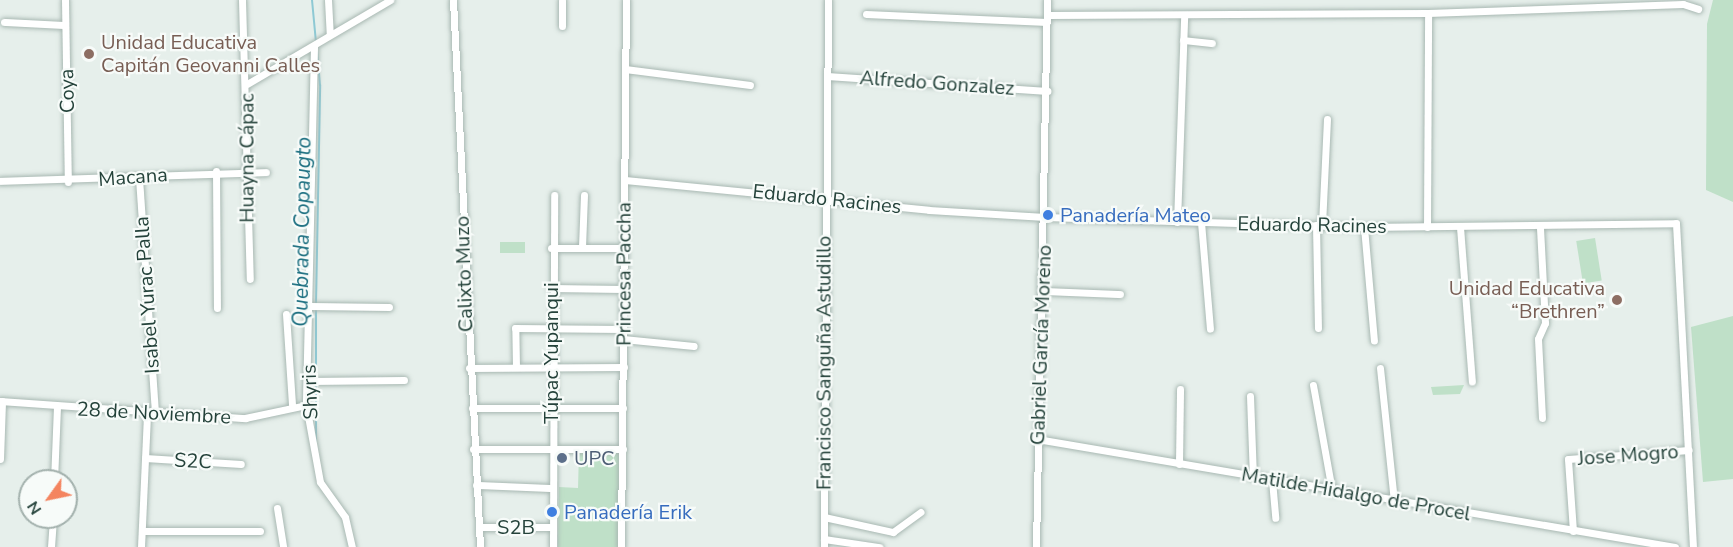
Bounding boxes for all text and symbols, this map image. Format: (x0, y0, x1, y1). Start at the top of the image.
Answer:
place label: Unidad Educativa Capitán Geovanni Calles (101, 30, 320, 77)
marker: Unidad Educativa Capitán Geovanni Calles (82, 47, 96, 61)
street label: Alfredo Gonzalez (859, 66, 1015, 100)
street label: Coya (55, 69, 79, 113)
street label: Huayna Cápac (235, 93, 259, 223)
water label: Quebrada Copaugto (288, 137, 316, 327)
street label: Macana (98, 163, 168, 191)
street label: Eduardo Racines (751, 179, 903, 219)
street label: Princesa Paccha (612, 202, 636, 346)
place label: Panadería Mateo (1060, 203, 1211, 227)
marker: Panadería Mateo (1041, 208, 1055, 222)
street label: Eduardo Racines (1237, 212, 1387, 238)
street label: Calixto Muzo (450, 215, 478, 333)
street label: Isabel Yurac Palla (130, 216, 164, 374)
street label: Francisco Sanguña Astudillo (812, 236, 836, 490)
street label: Gabriel García Moreno (1026, 244, 1056, 446)
place label: Unidad Educativa “Brethren” (1449, 276, 1605, 323)
street label: Túpac Yupanqui (539, 282, 563, 424)
marker: Unidad Educativa “Brethren” (1610, 293, 1624, 307)
street label: Shyris (297, 364, 323, 420)
street label: 28 de Noviembre (76, 397, 232, 429)
street label: Jose Mogro (1577, 440, 1679, 470)
place label: UPC (574, 446, 615, 470)
street label: S2C (174, 448, 212, 474)
marker: UPC (555, 451, 569, 465)
street label: Matilde Hidalgo de Procel (1240, 462, 1472, 526)
north arrow (18, 469, 78, 529)
text: N (22, 497, 47, 519)
place label: Panadería Erik (564, 500, 692, 524)
marker: Panadería Erik (545, 505, 559, 519)
street label: S2B (497, 515, 535, 539)

